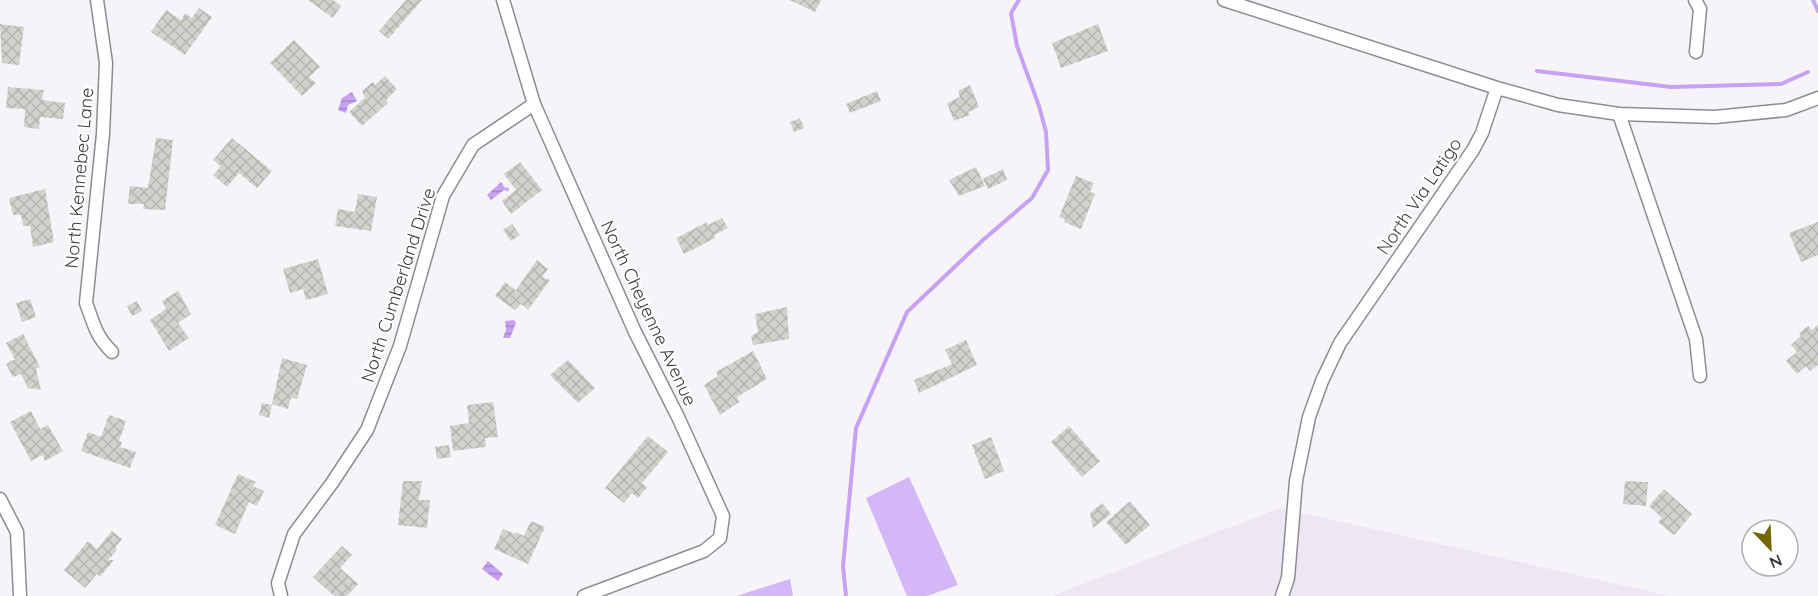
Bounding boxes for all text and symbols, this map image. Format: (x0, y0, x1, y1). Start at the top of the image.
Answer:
street label: North Kennebec Lane (60, 87, 98, 269)
street label: North Via Latigo (1371, 133, 1467, 259)
street label: North Cumberland Drive (356, 185, 440, 385)
street label: North Cheyenne Avenue (596, 217, 702, 409)
north arrow (1740, 518, 1800, 578)
text: N (1767, 550, 1785, 573)

